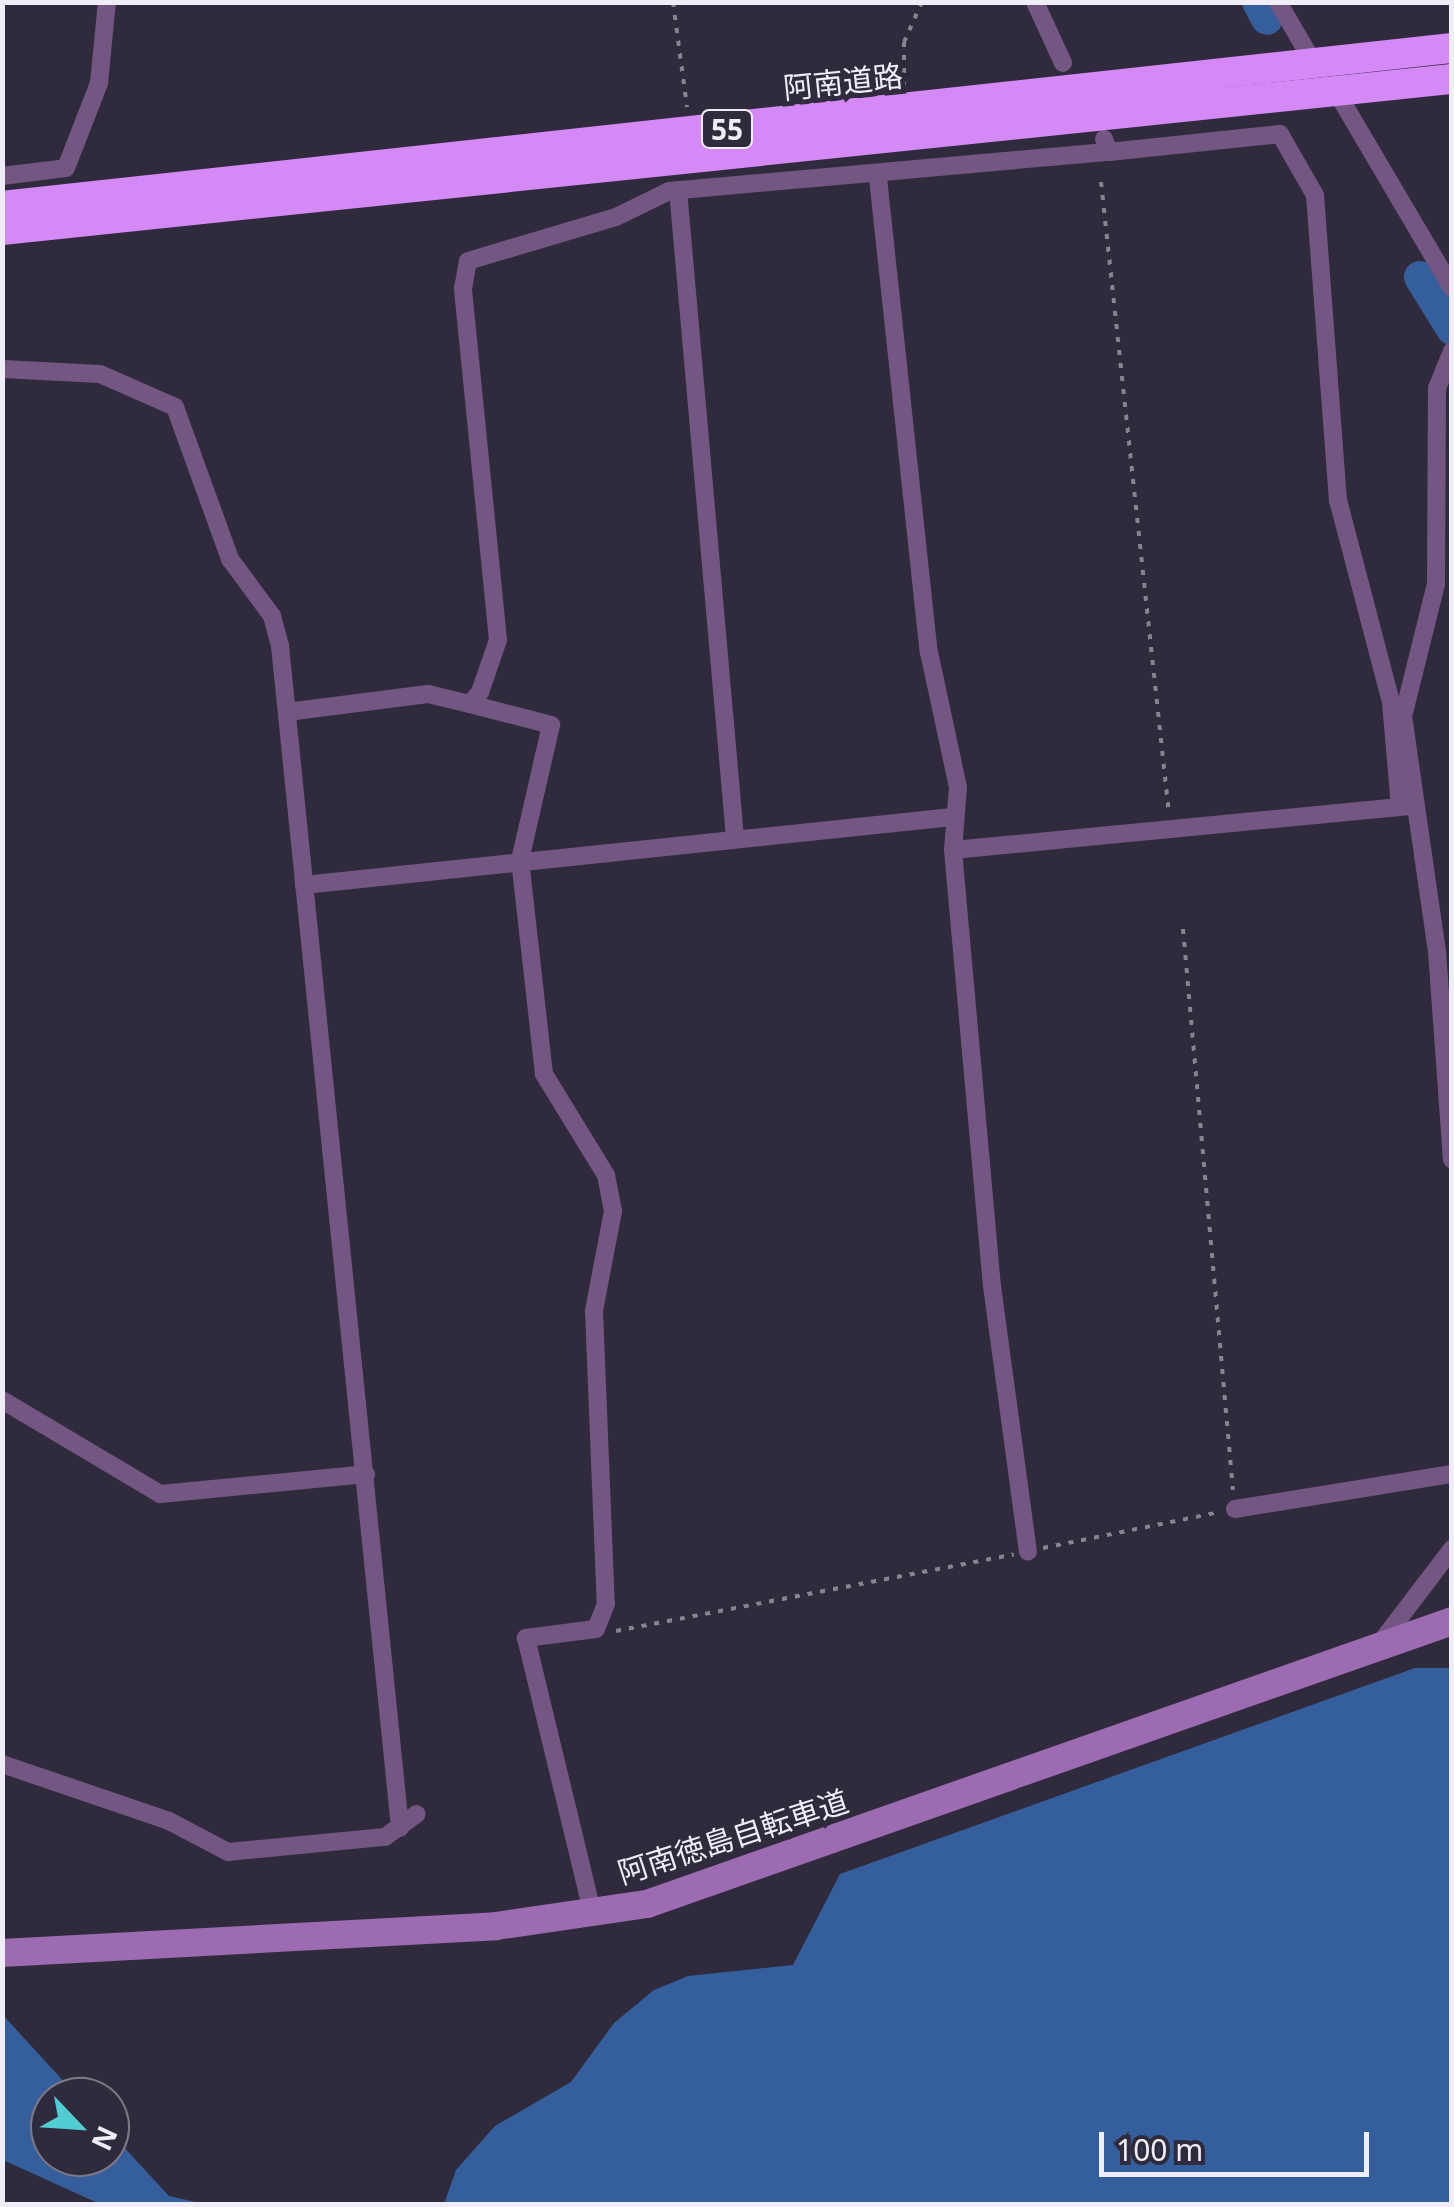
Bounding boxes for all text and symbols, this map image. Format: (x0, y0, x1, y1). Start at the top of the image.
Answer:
street label: 阿南道路 (781, 58, 905, 106)
road number: 55 (700, 106, 754, 152)
street label: 阿南徳島自転車道 (613, 1783, 853, 1891)
north arrow (30, 2077, 130, 2177)
scale bar (1104, 2112, 1374, 2174)
text: N (83, 2120, 127, 2157)
text: 100 m (1116, 2129, 1203, 2170)

